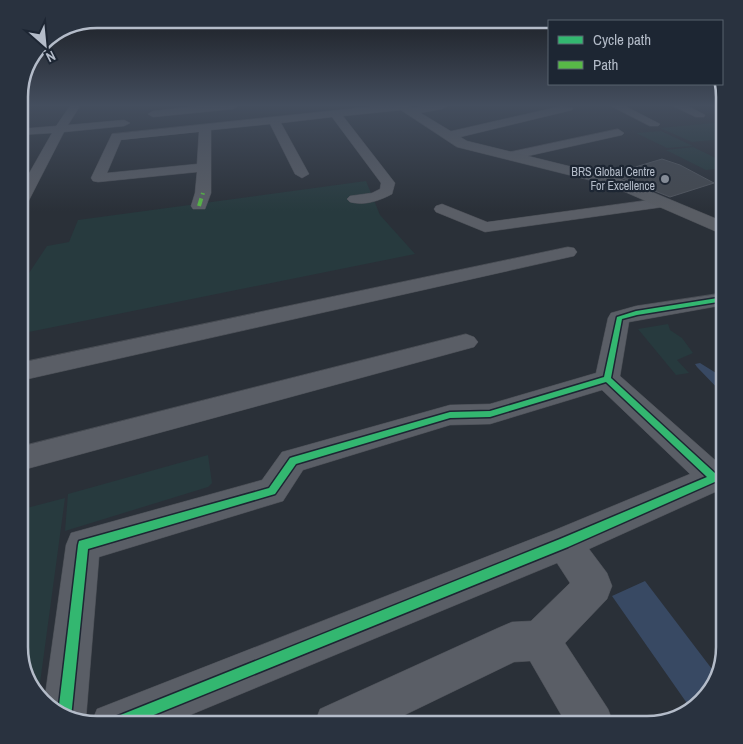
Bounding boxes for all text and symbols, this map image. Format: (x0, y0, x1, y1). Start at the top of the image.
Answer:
north arrow (20, 20, 70, 70)
legend (548, 20, 723, 85)
text: Cycle path (593, 29, 651, 50)
text: N (43, 47, 59, 66)
text: Path (593, 54, 618, 75)
place label: BRS Global Centre For Excellence (571, 164, 655, 194)
marker: BRS Global Centre For Excellence (659, 173, 671, 185)

